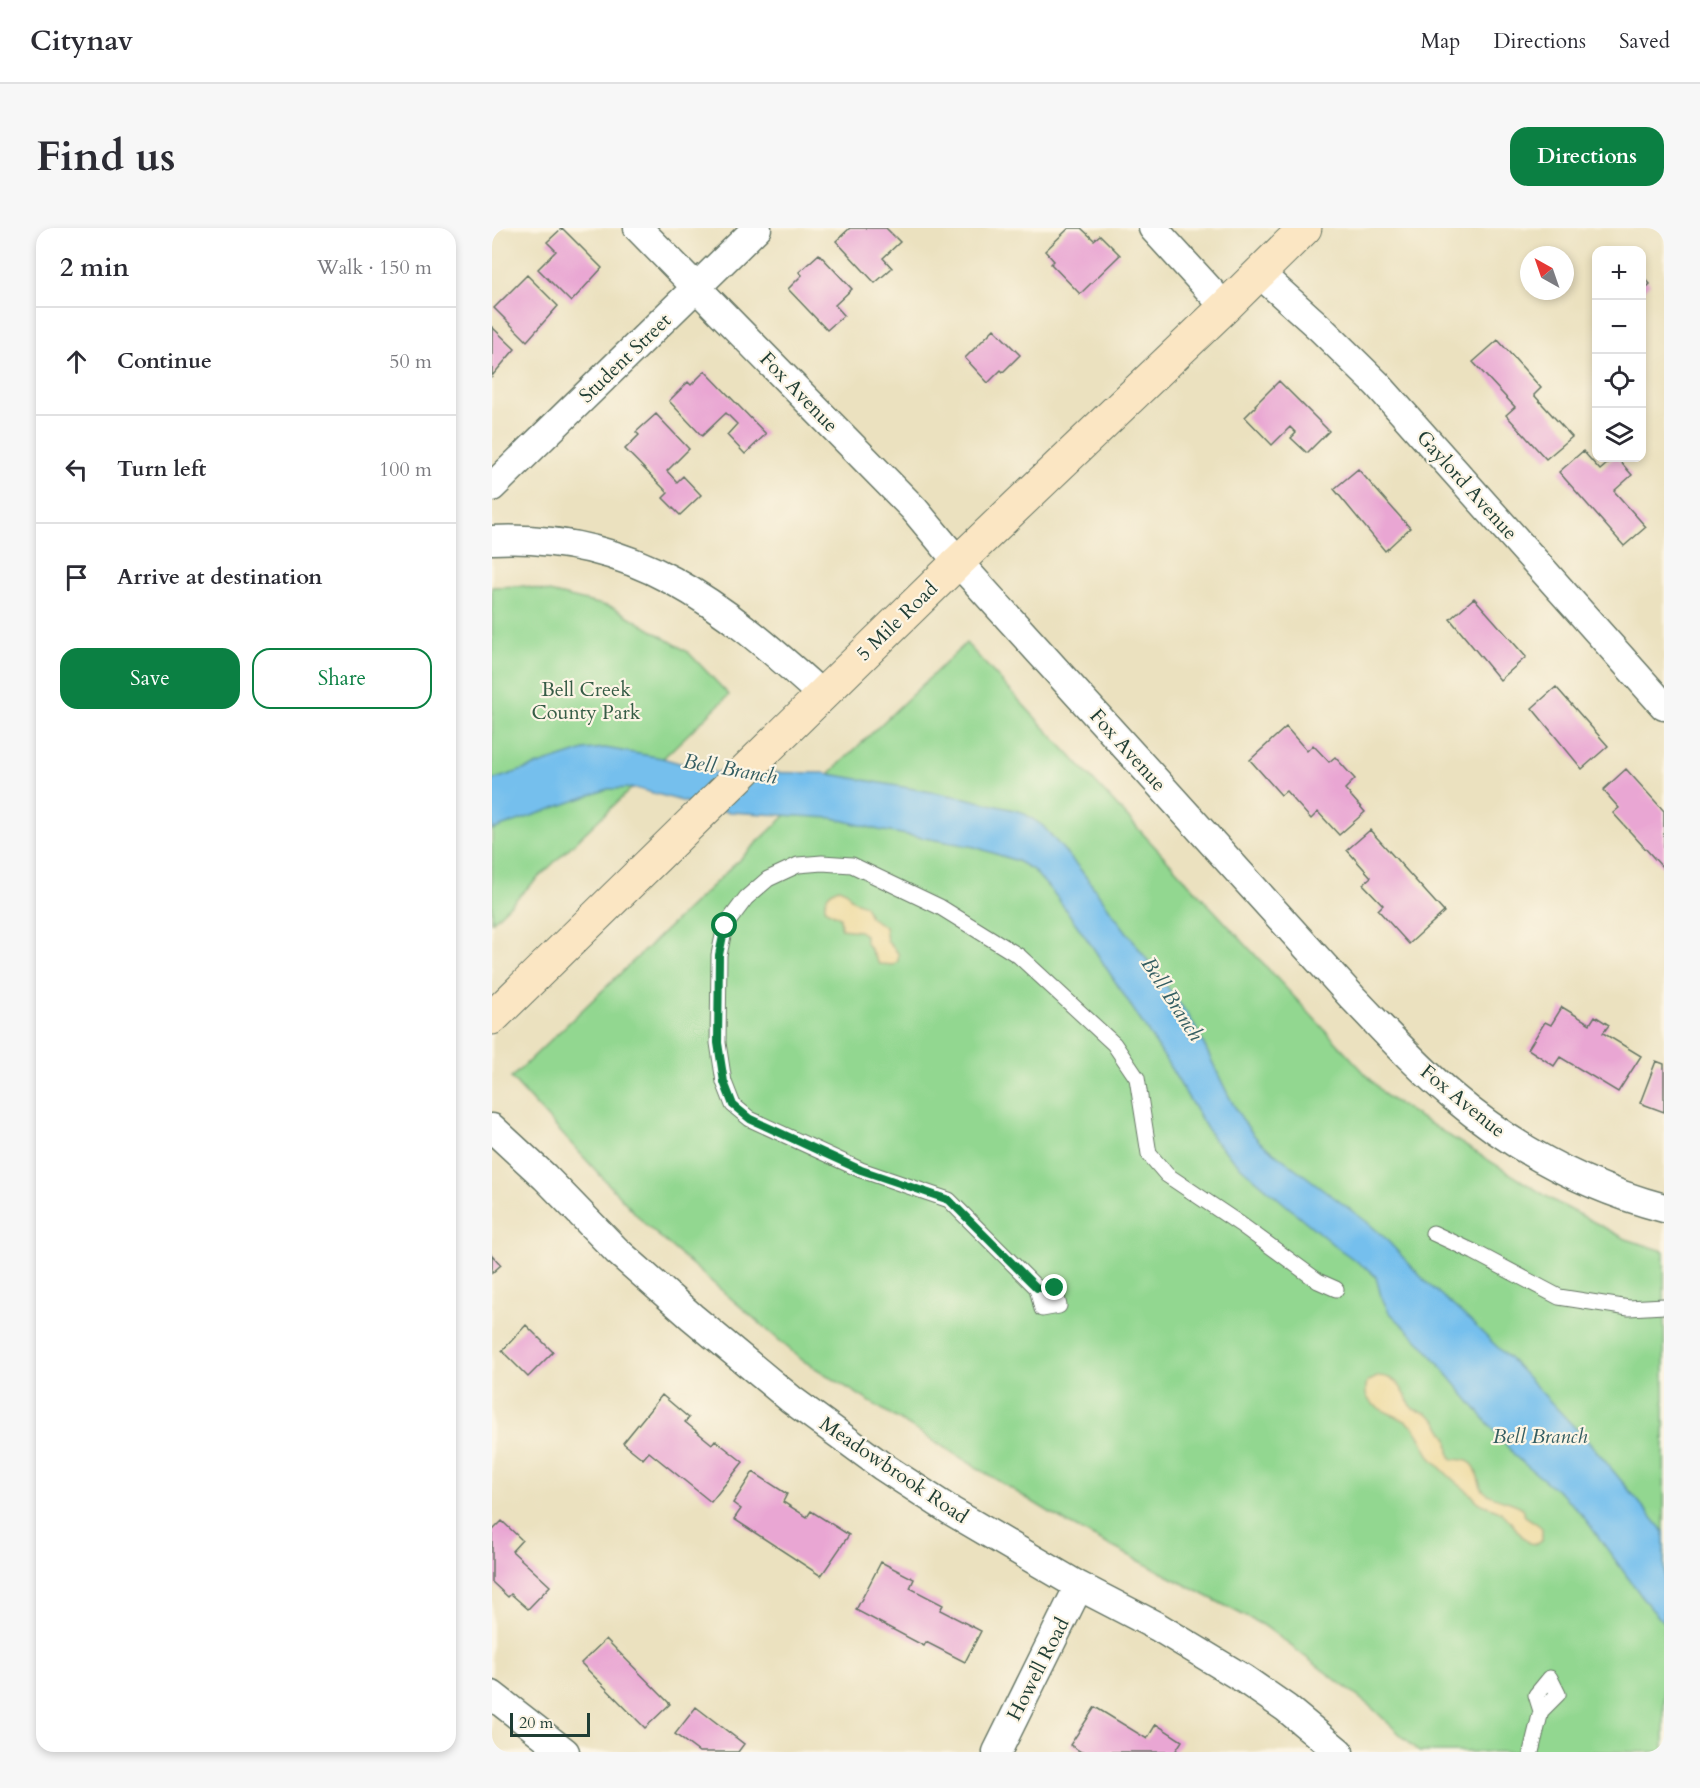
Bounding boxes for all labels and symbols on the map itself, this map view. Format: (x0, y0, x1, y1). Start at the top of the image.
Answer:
north arrow (1520, 246, 1574, 300)
street label: Student Street (573, 307, 677, 409)
street label: Fox Avenue (754, 346, 844, 438)
street label: Gaylord Avenue (1410, 424, 1524, 546)
street label: 5 Mile Road (850, 575, 944, 667)
park label: Bell Creek County Park (531, 676, 641, 726)
street label: Fox Avenue (1084, 703, 1172, 797)
water label: Bell Branch (681, 746, 779, 792)
route start (711, 912, 737, 938)
water label: Bell Branch (1134, 951, 1210, 1047)
street label: Fox Avenue (1415, 1058, 1511, 1144)
route end (1041, 1274, 1067, 1300)
street label: Meadowbrook Road (814, 1410, 974, 1530)
water label: Bell Branch (1493, 1422, 1587, 1451)
street label: Howell Road (1001, 1613, 1076, 1725)
scale bar (510, 1710, 590, 1738)

